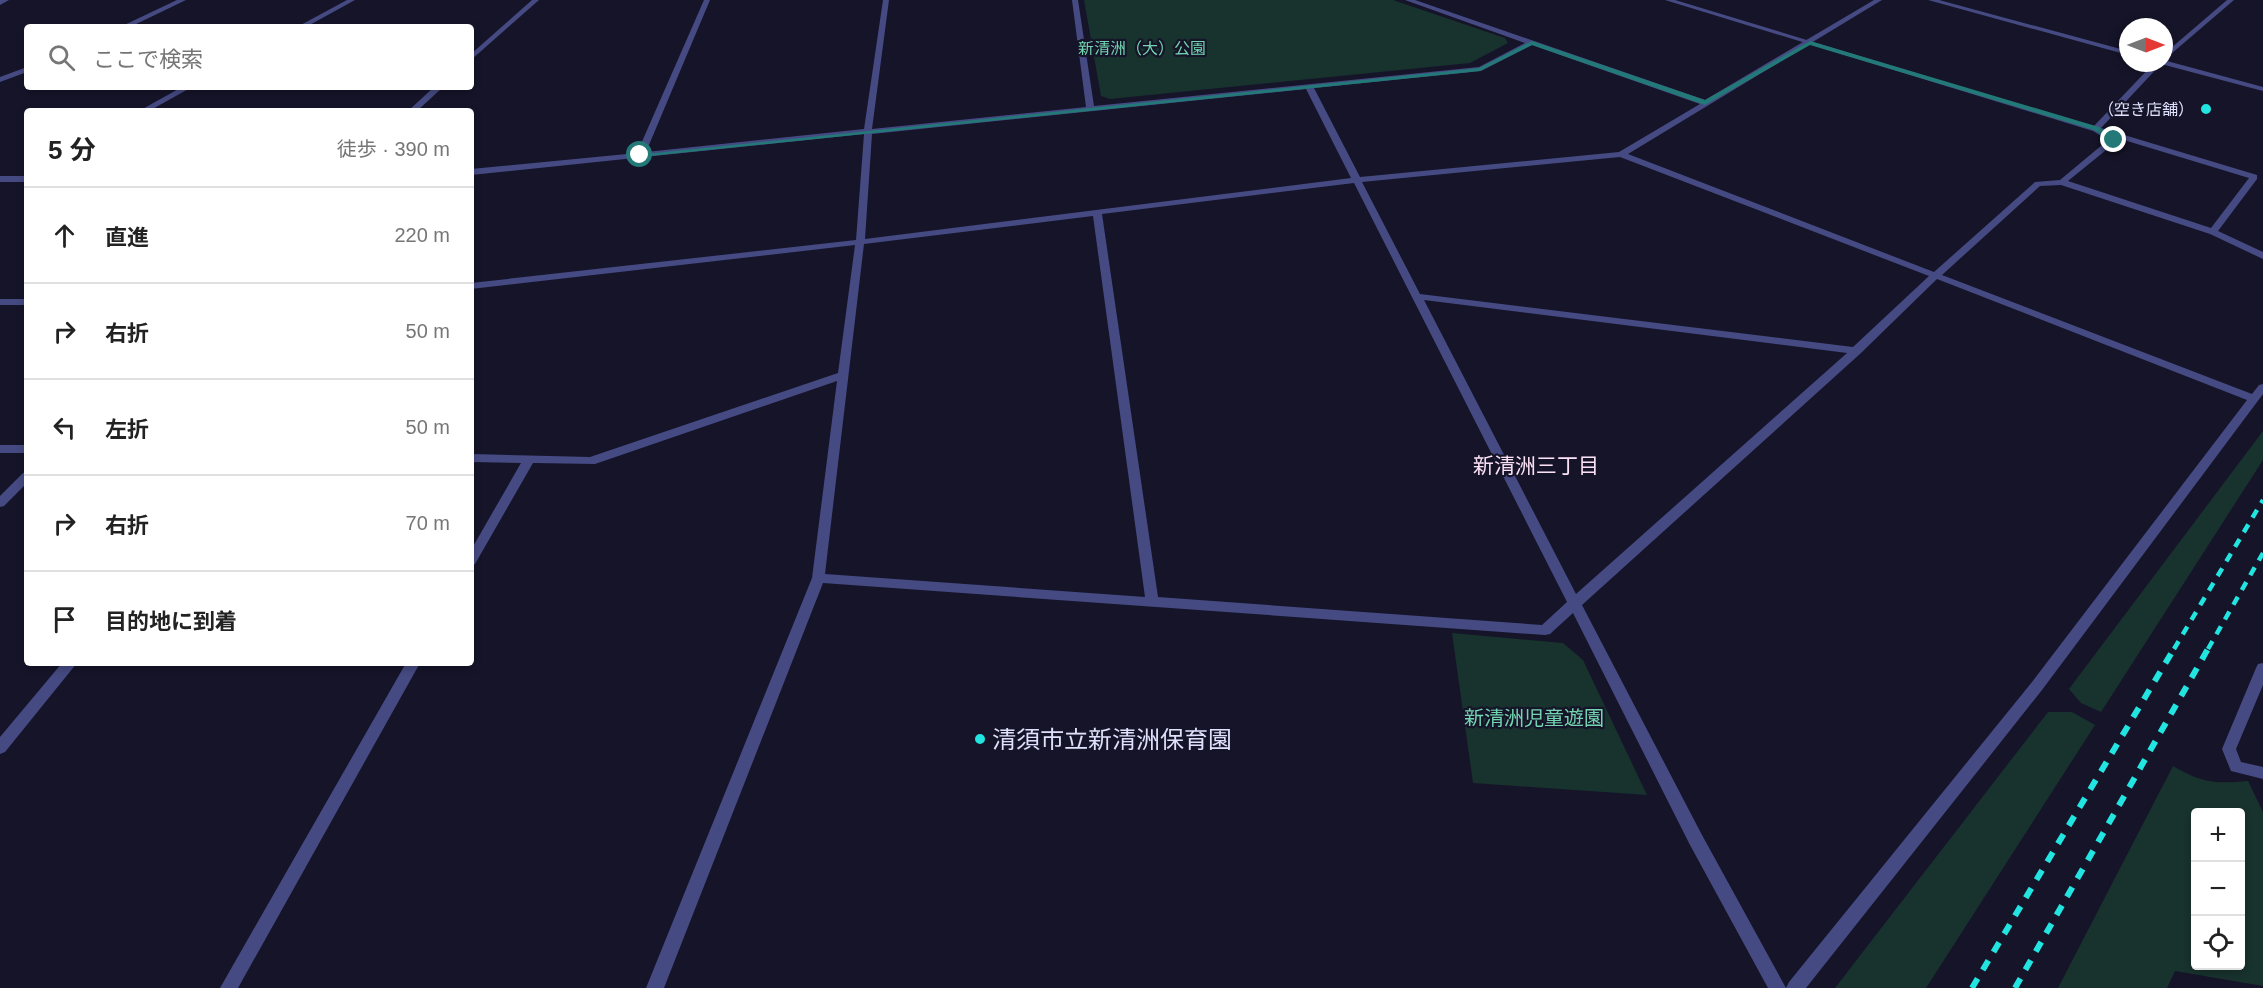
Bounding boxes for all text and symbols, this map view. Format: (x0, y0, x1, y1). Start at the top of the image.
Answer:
north arrow (2119, 18, 2173, 72)
search box (24, 24, 474, 90)
park label: 新清洲（大）公園 (1078, 40, 1206, 57)
icon: search (45, 41, 78, 74)
text: ここで検索 (93, 47, 203, 72)
place label: （空き店舗） (2098, 101, 2194, 118)
marker: （空き店舗） (2199, 102, 2213, 116)
route end (2100, 126, 2126, 152)
text: 5 分 (48, 135, 96, 165)
text: 徒歩 · 390 m (337, 138, 450, 160)
route start (626, 141, 652, 167)
icon: ahead (48, 219, 81, 252)
text: 220 m (394, 224, 450, 246)
text: 直進 (105, 225, 149, 250)
icon: right (48, 315, 81, 348)
text: 50 m (406, 320, 450, 342)
text: 右折 (105, 321, 149, 346)
icon: left (48, 411, 81, 444)
text: 50 m (406, 416, 450, 438)
text: 左折 (105, 417, 149, 442)
district label: 新清洲三丁目 (1473, 454, 1599, 477)
icon: right (48, 507, 81, 540)
text: 70 m (406, 512, 450, 534)
text: 右折 (105, 513, 149, 538)
icon: arrive (48, 603, 81, 636)
text: 目的地に到着 (105, 609, 237, 634)
park label: 新清洲児童遊園 (1464, 707, 1604, 729)
place label: 清須市立新清洲保育園 (992, 726, 1232, 753)
marker: 清須市立新清洲保育園 (973, 732, 987, 746)
map controls (2191, 808, 2245, 970)
button: + (2191, 808, 2245, 862)
button: − (2191, 862, 2245, 916)
button: locate (2191, 916, 2245, 970)

